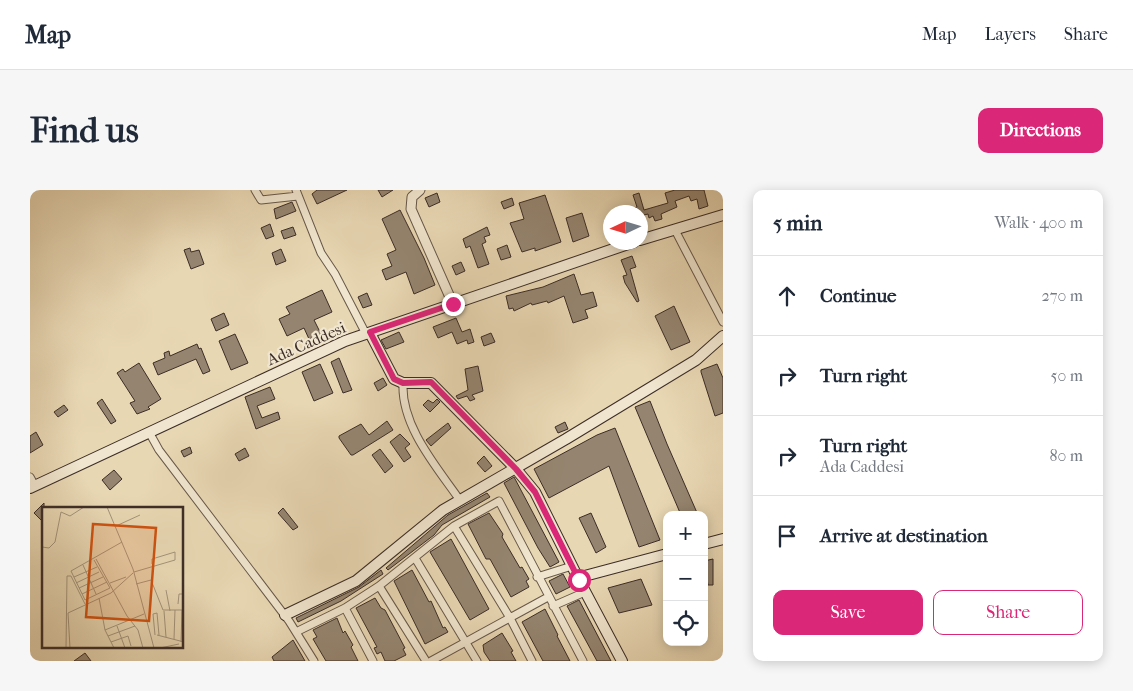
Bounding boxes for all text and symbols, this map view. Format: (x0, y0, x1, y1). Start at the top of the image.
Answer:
text: Map (25, 21, 71, 49)
text: Map (922, 24, 956, 45)
text: Layers (984, 24, 1036, 45)
text: Share (1064, 24, 1108, 45)
button: Directions (978, 108, 1103, 153)
text: Find us (30, 110, 139, 151)
north arrow (603, 205, 648, 250)
text: 5 min (773, 211, 822, 235)
text: Walk · 400 m (994, 213, 1083, 232)
icon: ahead (773, 282, 801, 310)
text: Continue (820, 285, 896, 307)
text: 270 m (1042, 286, 1083, 305)
route end (442, 293, 465, 316)
street label: Ada Caddesi (263, 318, 349, 370)
icon: right (773, 362, 801, 390)
text: Turn right (820, 365, 907, 387)
text: 50 m (1051, 366, 1083, 385)
text: Turn right (820, 435, 907, 457)
icon: right (773, 442, 801, 470)
text: 80 m (1049, 446, 1083, 465)
text: Ada Caddesi (820, 457, 904, 476)
inset map (42, 507, 184, 648)
map controls (663, 511, 708, 646)
button: + (663, 511, 708, 556)
icon: arrive (773, 522, 801, 550)
text: Arrive at destination (820, 525, 988, 547)
button: − (663, 556, 708, 601)
route start (568, 569, 591, 592)
button: Save (773, 590, 923, 635)
button: Share (933, 590, 1083, 635)
button: locate (663, 601, 708, 646)

